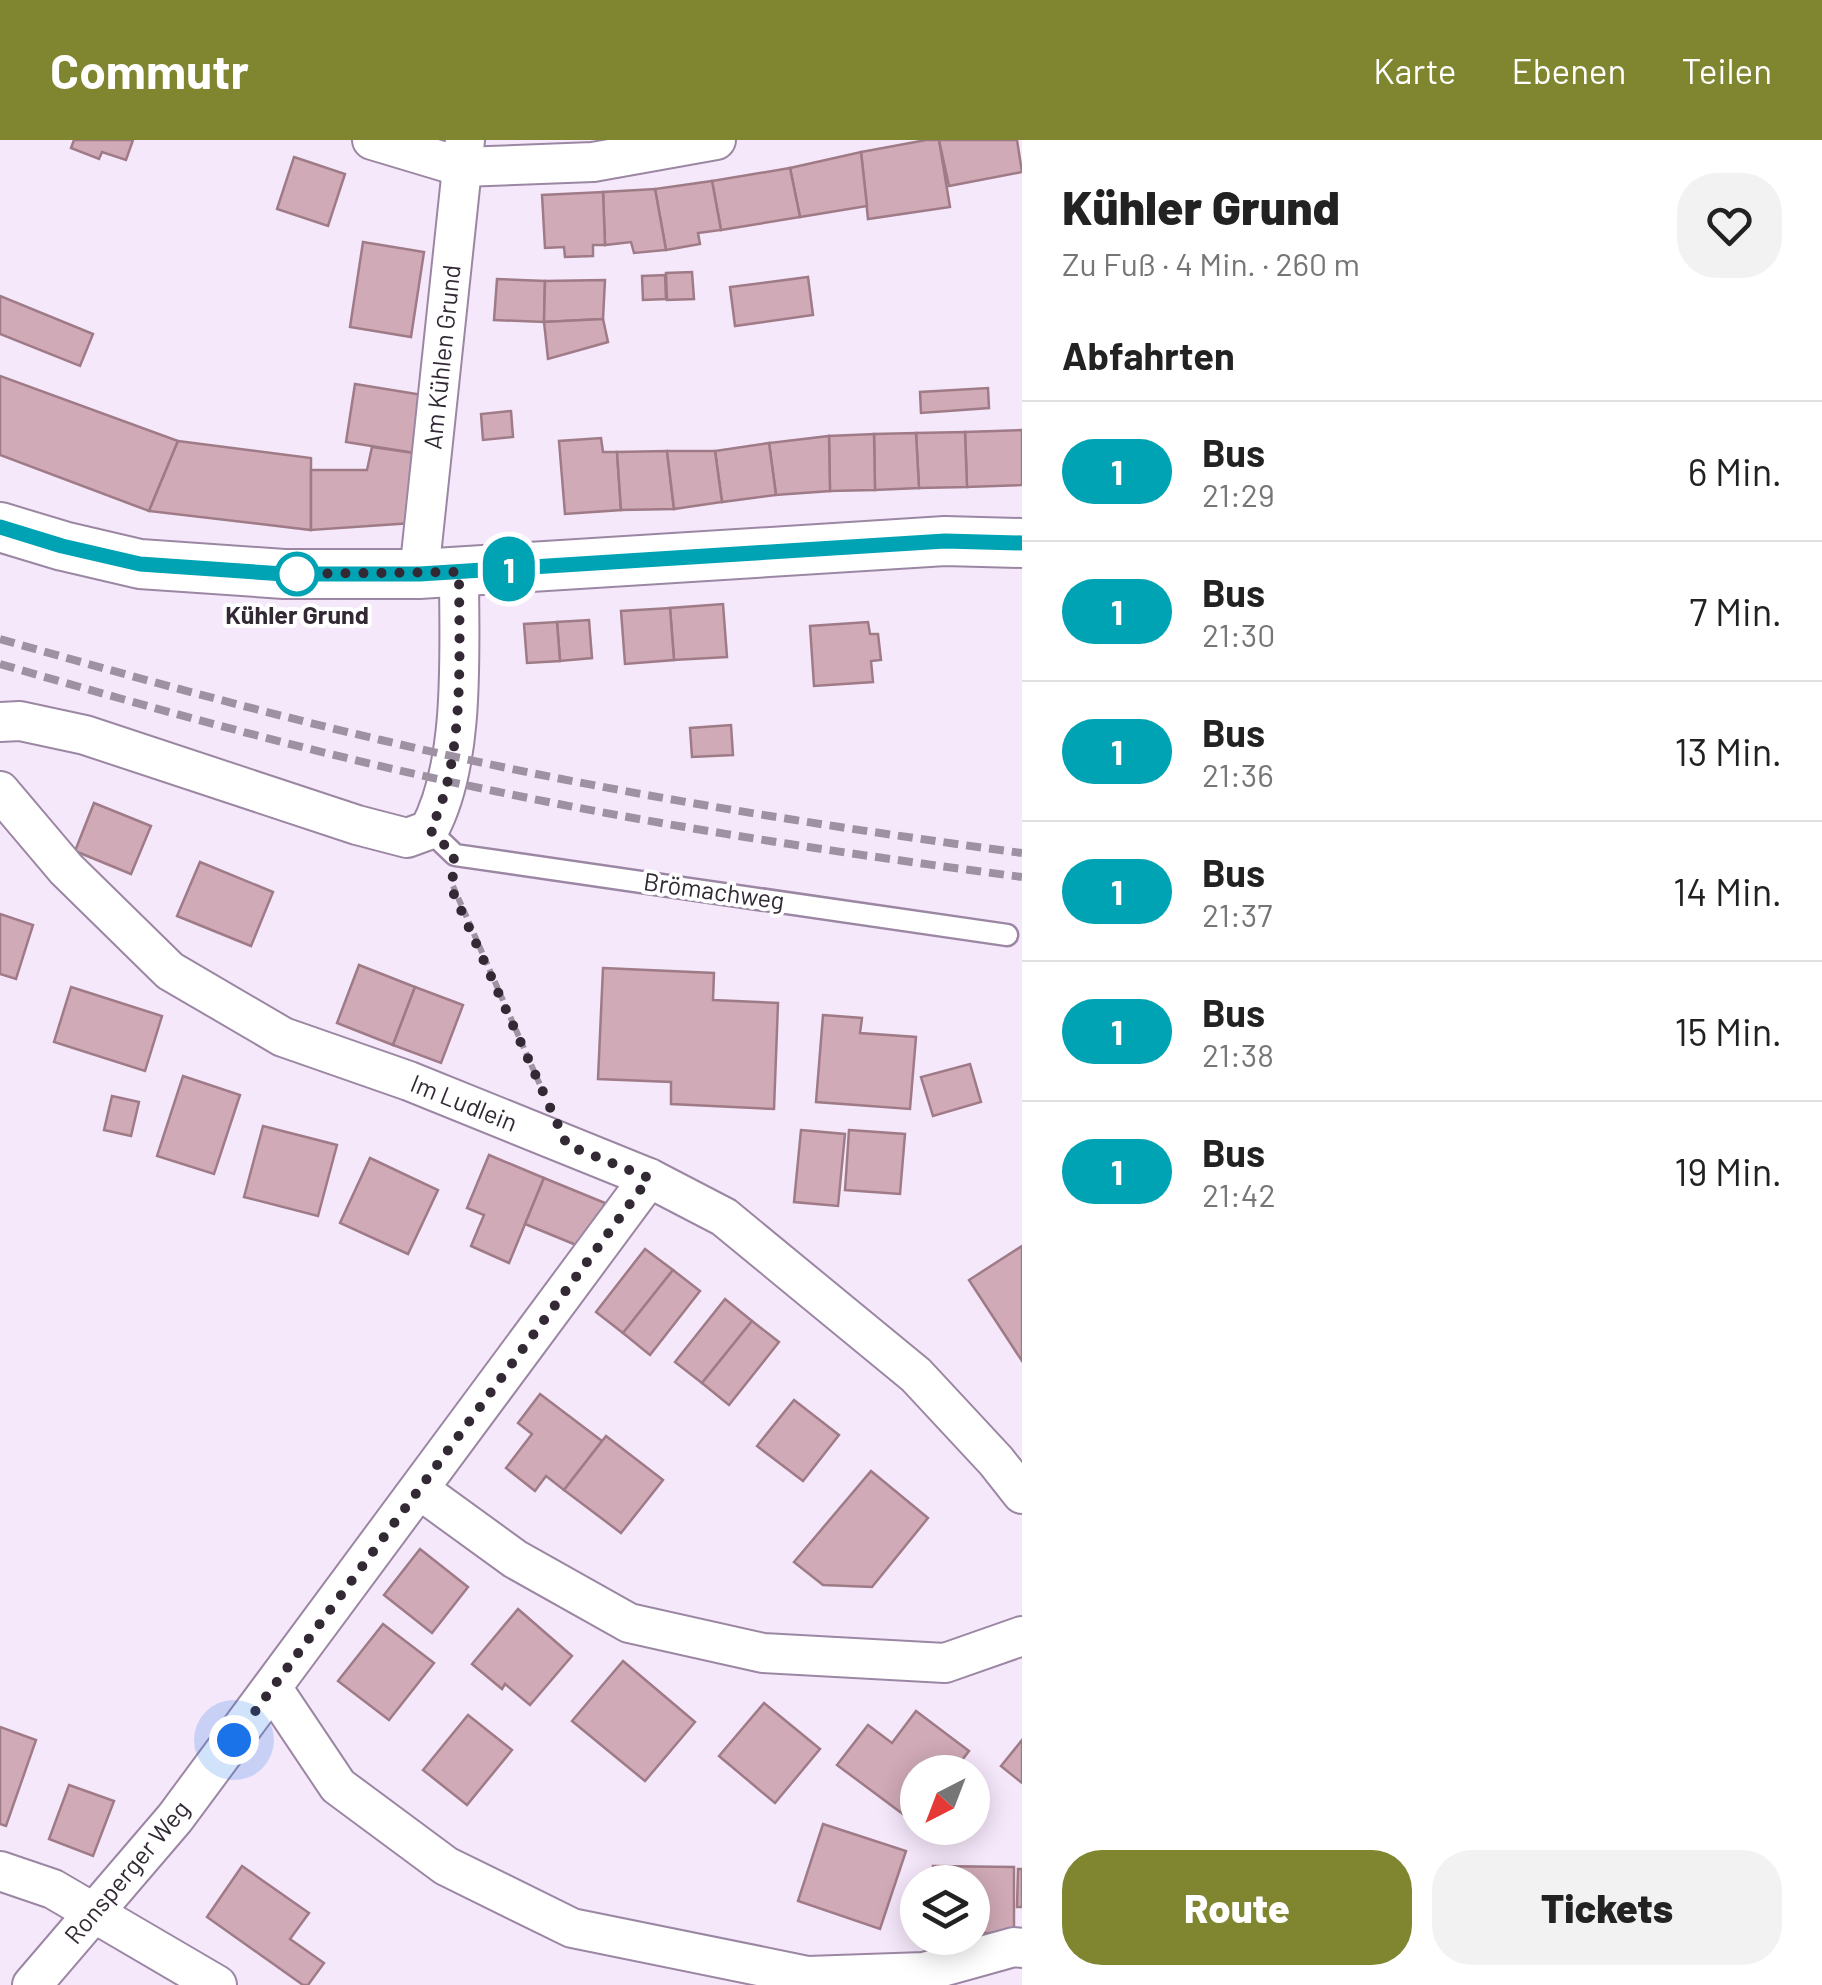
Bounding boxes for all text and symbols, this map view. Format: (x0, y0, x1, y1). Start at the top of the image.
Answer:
text: Commutr (50, 41, 249, 99)
text: Karte (1373, 49, 1457, 91)
text: Ebenen (1512, 49, 1626, 91)
text: Teilen (1681, 49, 1772, 91)
button: heart (1677, 173, 1782, 278)
text: Kühler Grund (1062, 177, 1340, 235)
text: Zu Fuß · 4 Min. · 260 m (1062, 244, 1360, 282)
street label: Am Kühlen Grund (416, 263, 466, 451)
text: Abfahrten (1062, 332, 1235, 378)
text: Bus (1202, 429, 1265, 475)
text: 6 Min. (1688, 448, 1782, 494)
text: 1 (1111, 450, 1123, 492)
text: 21:29 (1202, 475, 1275, 513)
line badge: 1 (476, 536, 542, 602)
text: 1 (503, 548, 515, 590)
marker: Kühler Grund (276, 553, 318, 595)
text: Bus (1202, 569, 1265, 615)
text: 7 Min. (1689, 588, 1782, 634)
text: 1 (1111, 590, 1123, 632)
place label: Kühler Grund (225, 599, 369, 629)
text: 21:30 (1202, 615, 1275, 653)
text: Bus (1202, 709, 1265, 755)
text: 13 Min. (1674, 728, 1782, 774)
text: 1 (1111, 730, 1123, 772)
text: 21:36 (1202, 755, 1274, 793)
text: Bus (1202, 849, 1265, 895)
street label: Brömachweg (642, 865, 787, 915)
text: 14 Min. (1673, 868, 1782, 914)
text: 1 (1111, 870, 1123, 912)
text: 21:37 (1202, 895, 1272, 933)
text: Bus (1202, 989, 1265, 1035)
text: 15 Min. (1674, 1008, 1782, 1054)
text: 1 (1111, 1010, 1123, 1052)
text: 21:38 (1202, 1035, 1274, 1073)
street label: Im Ludlein (407, 1067, 522, 1137)
text: Bus (1202, 1129, 1265, 1175)
text: 19 Min. (1674, 1148, 1782, 1194)
text: 1 (1111, 1150, 1123, 1192)
text: 21:42 (1202, 1175, 1276, 1213)
your location (209, 1715, 259, 1765)
north arrow (900, 1755, 990, 1845)
map controls (900, 1755, 990, 1955)
street label: Ronsperger Weg (57, 1793, 195, 1949)
button: Route (1062, 1850, 1412, 1965)
button: Tickets (1432, 1850, 1782, 1965)
button: layers (900, 1865, 990, 1955)

